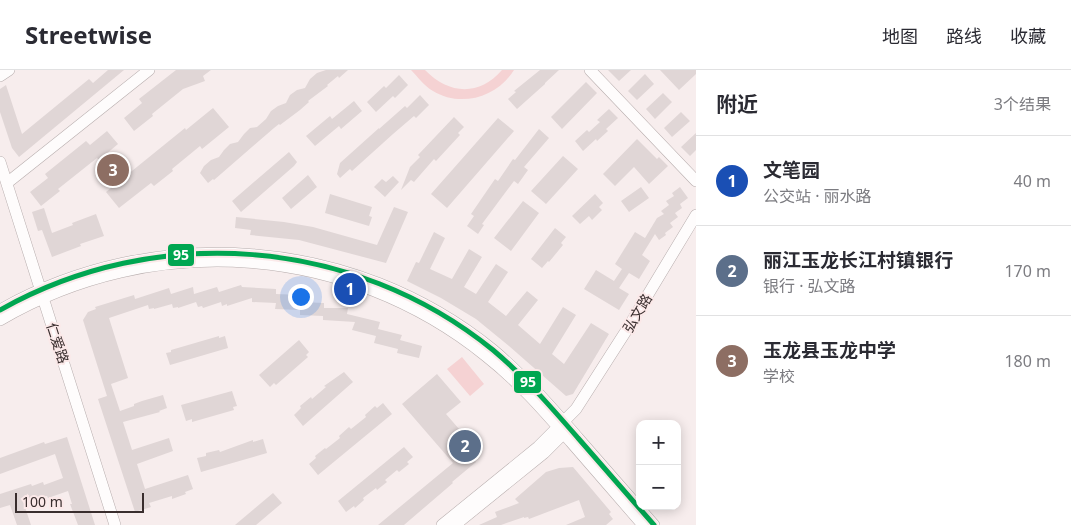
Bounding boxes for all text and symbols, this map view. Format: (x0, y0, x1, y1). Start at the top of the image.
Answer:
text: Streetwise (25, 18, 152, 51)
text: 地图 (882, 24, 918, 48)
text: 路线 (946, 24, 982, 48)
text: 收藏 (1010, 24, 1046, 48)
text: 附近 (716, 90, 758, 118)
text: 3个结果 (994, 93, 1051, 115)
pin: 3 (97, 151, 129, 189)
text: 文笔园 (763, 157, 820, 183)
text: 1 (727, 170, 737, 192)
text: 40 m (1014, 170, 1051, 192)
text: 公交站 · 丽水路 (763, 185, 872, 207)
line badge: 95 (167, 243, 195, 267)
text: 95 (173, 245, 189, 264)
text: 丽江玉龙长江村镇银行 (763, 247, 953, 273)
text: 2 (727, 260, 737, 282)
text: 170 m (1004, 260, 1051, 282)
pin: 1 (334, 270, 366, 308)
text: 银行 · 弘文路 (763, 275, 856, 297)
your location (288, 284, 314, 310)
street label: 弘文路 (618, 290, 656, 336)
street label: 仁爱路 (42, 320, 74, 366)
text: 玉龙县玉龙中学 (763, 337, 896, 363)
text: 3 (727, 350, 737, 372)
text: 180 m (1004, 350, 1051, 372)
text: 学校 (763, 365, 795, 387)
line badge: 95 (513, 370, 542, 394)
text: 95 (520, 372, 536, 391)
map controls (636, 420, 681, 510)
button: + (636, 420, 681, 465)
pin: 2 (449, 427, 481, 465)
button: − (636, 465, 681, 510)
scale bar (15, 490, 144, 513)
text: 100 m (22, 492, 63, 511)

